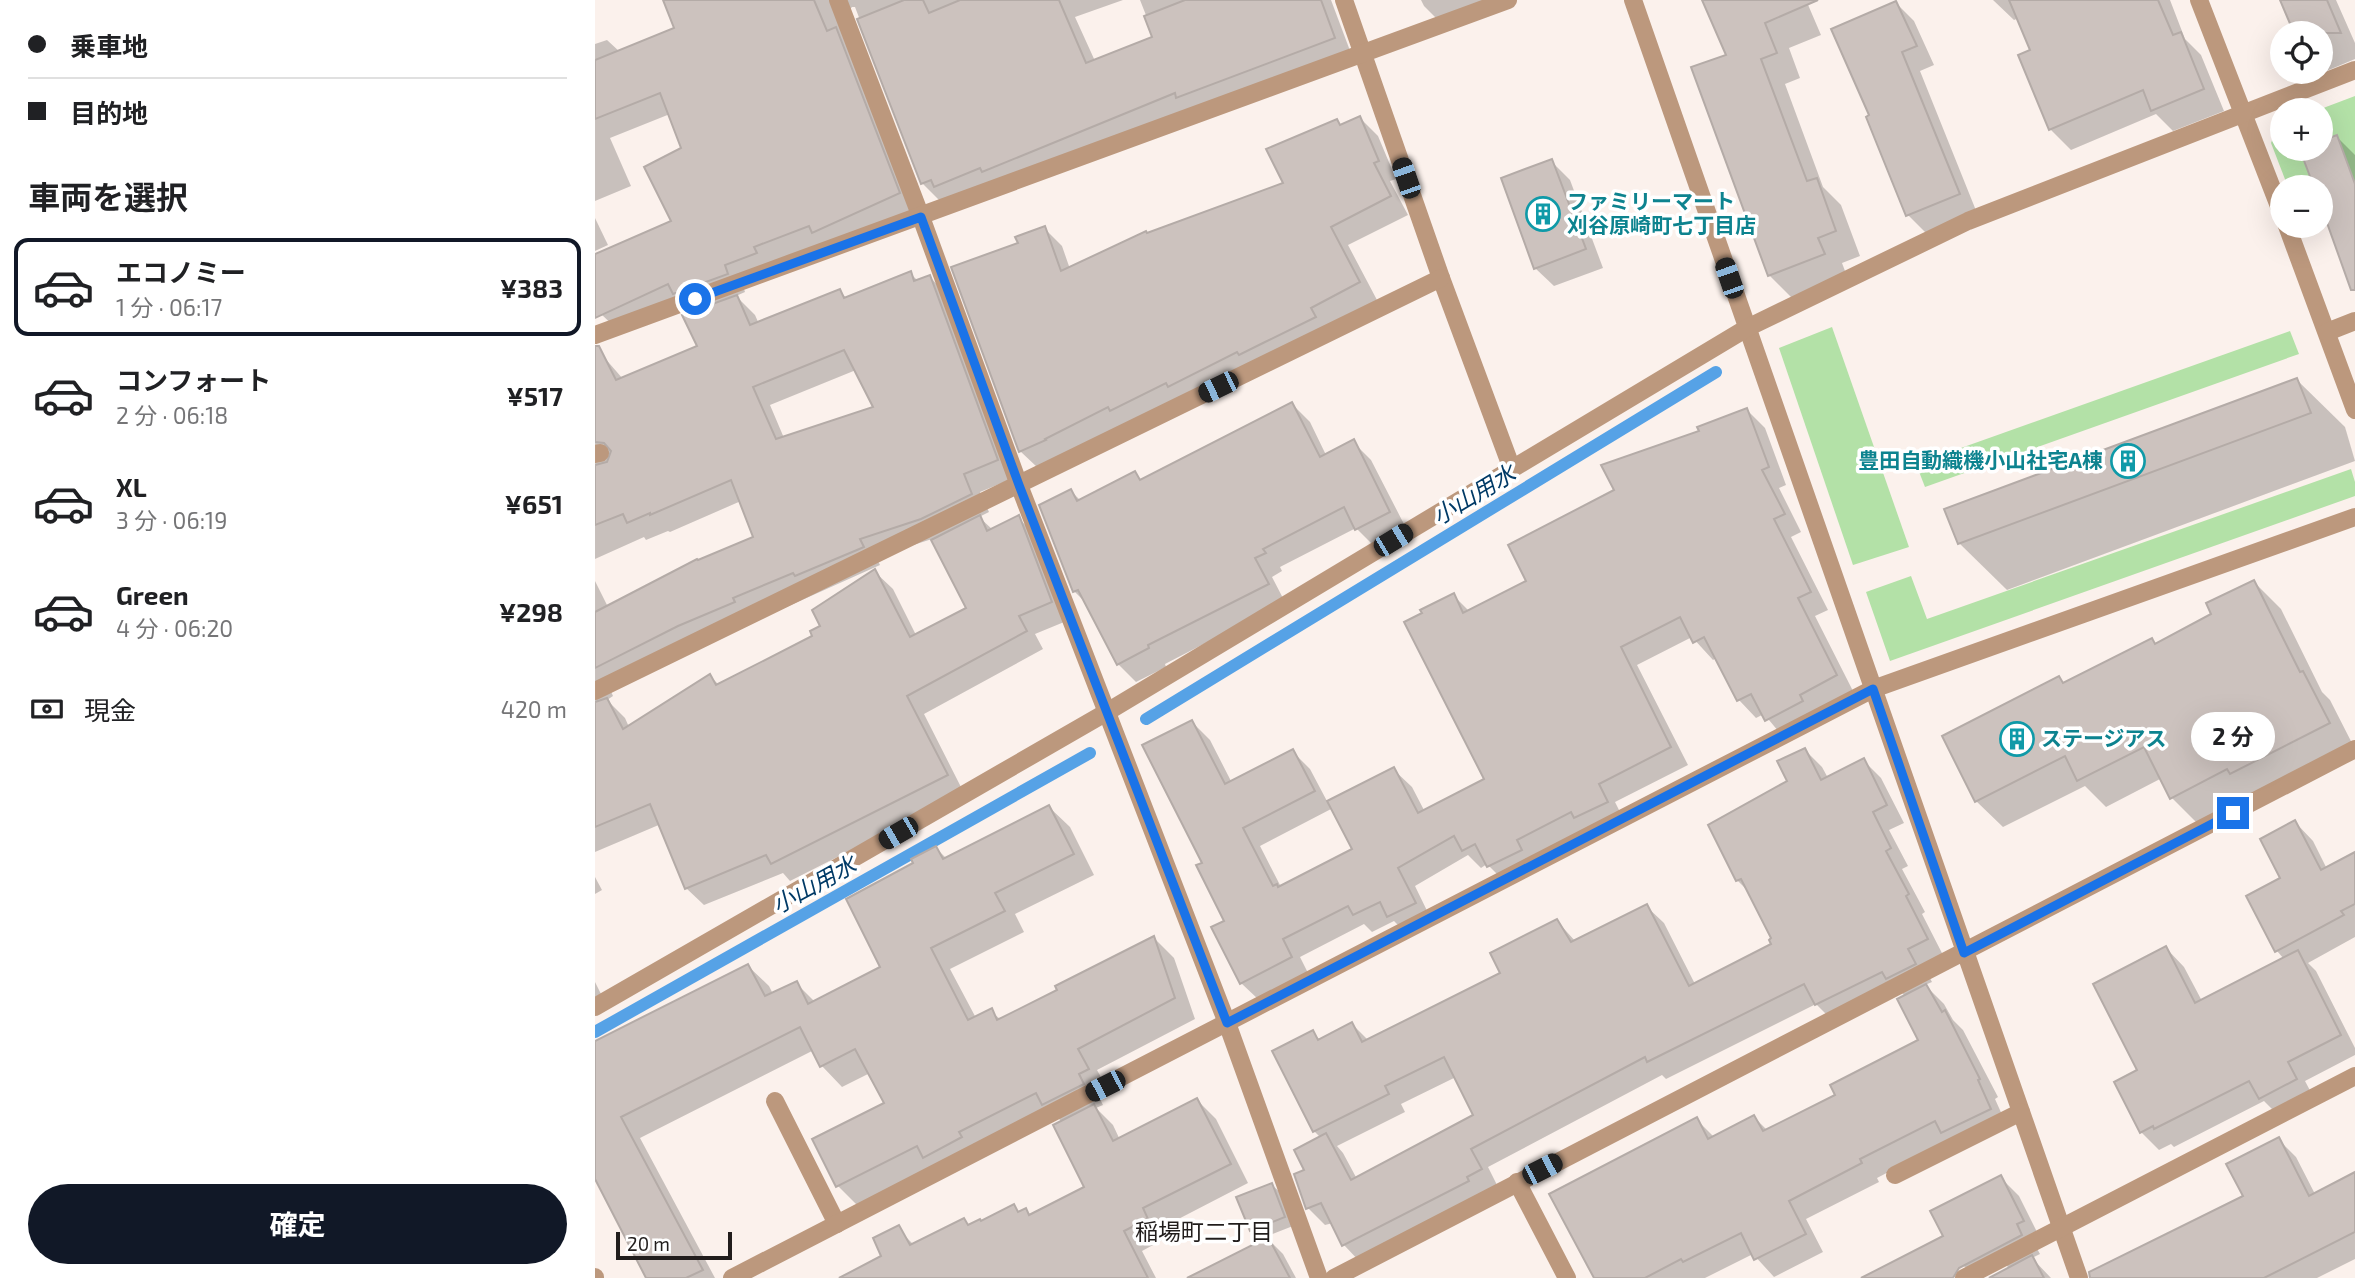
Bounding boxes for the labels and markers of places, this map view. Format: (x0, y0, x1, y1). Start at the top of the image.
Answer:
place label: ファミリーマート 刈谷原崎町七丁目店 (1567, 188, 1756, 237)
building icon: ファミリーマート 刈谷原崎町七丁目店 (1524, 195, 1562, 233)
building icon: 豊田自動織機小山社宅A棟 (2109, 442, 2147, 480)
place label: 豊田自動織機小山社宅A棟 (1858, 447, 2103, 472)
building icon: ステージアス (1998, 720, 2036, 758)
place label: ステージアス (2041, 725, 2167, 750)

